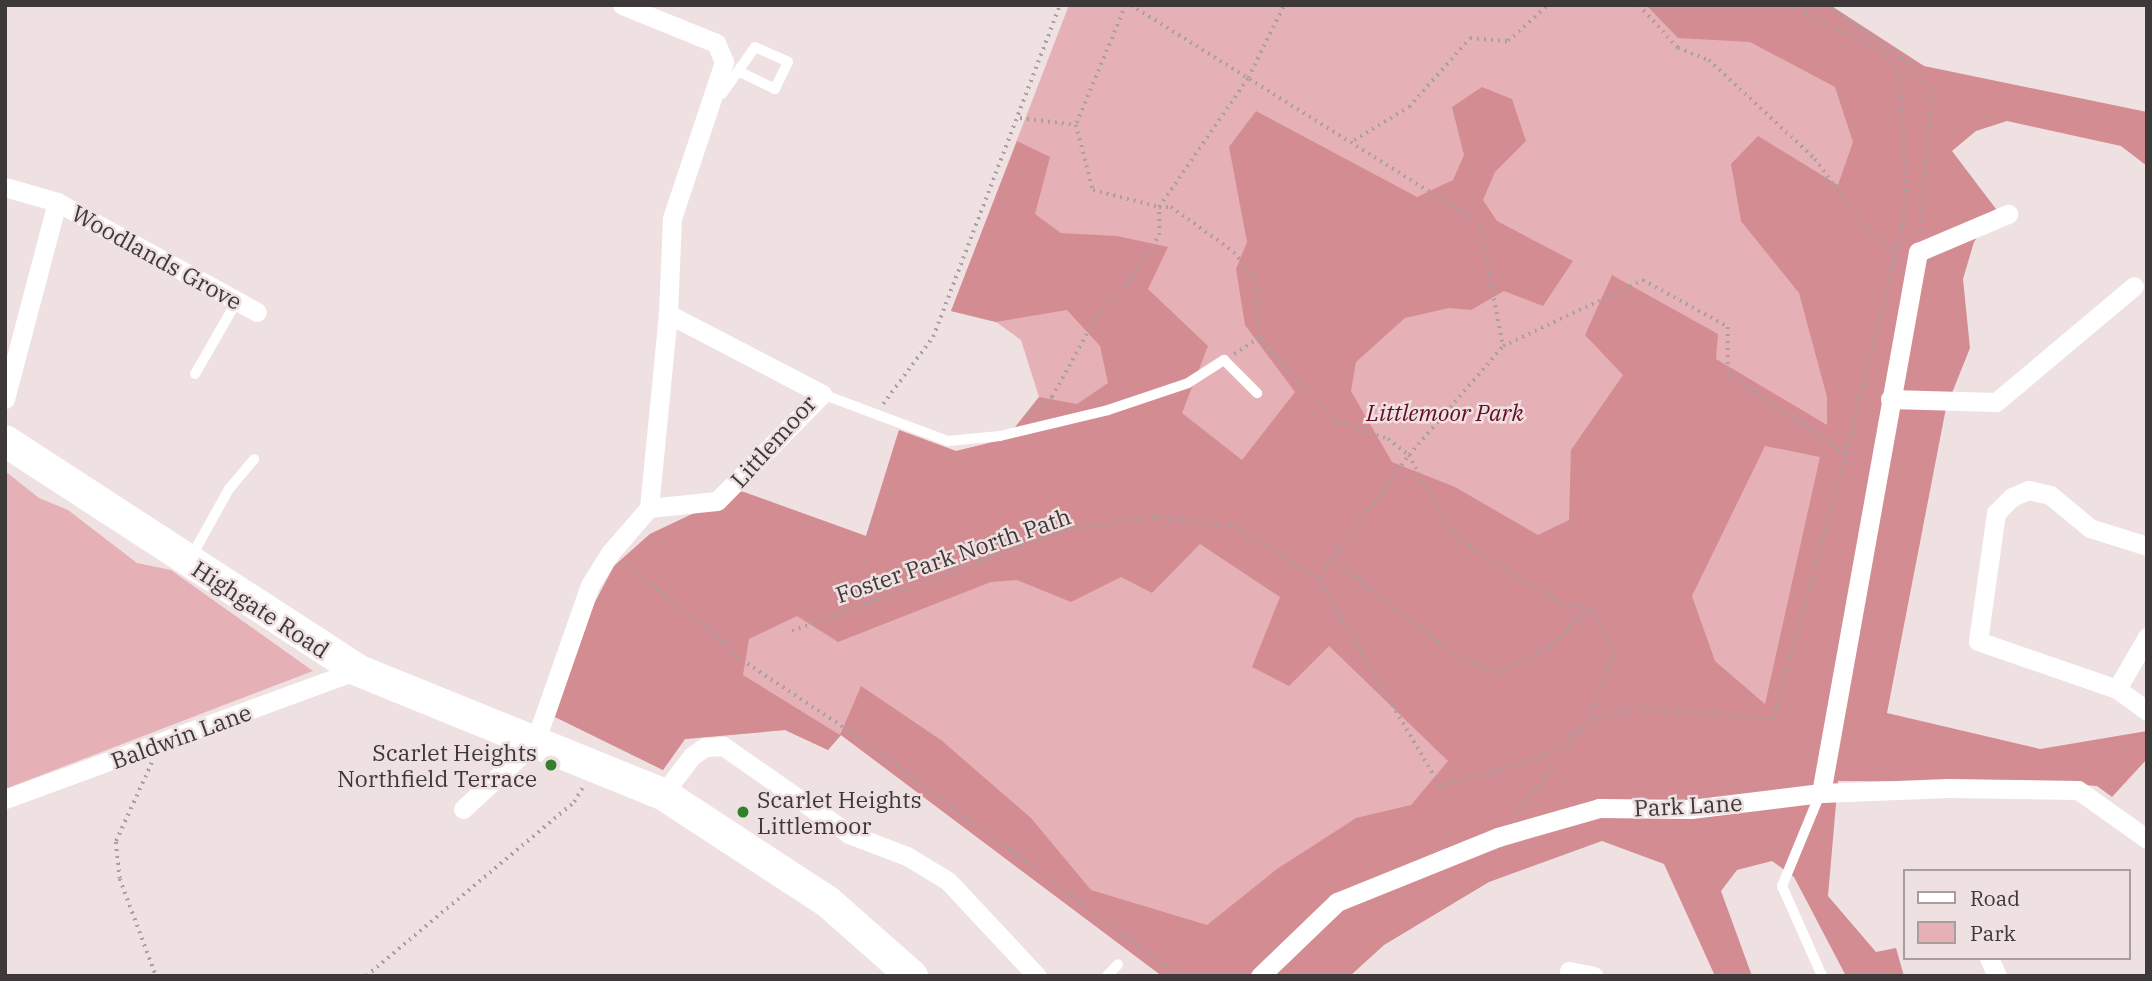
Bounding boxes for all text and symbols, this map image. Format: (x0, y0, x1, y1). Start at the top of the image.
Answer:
street label: Woodlands Grove (67, 199, 247, 315)
street label: Littlemoor (724, 389, 822, 493)
park label: Littlemoor Park (1366, 398, 1524, 426)
street label: Foster Park North Path (832, 502, 1074, 608)
street label: Highgate Road (187, 555, 335, 663)
street label: Baldwin Lane (107, 698, 255, 774)
place label: Scarlet Heights Northfield Terrace (337, 738, 537, 792)
marker: Scarlet Heights Northfield Terrace (543, 757, 559, 773)
place label: Scarlet Heights Littlemoor (757, 785, 922, 839)
street label: Park Lane (1633, 788, 1743, 822)
marker: Scarlet Heights Littlemoor (735, 804, 751, 820)
legend (1904, 869, 2131, 960)
text: Road (1970, 884, 2020, 912)
text: Park (1970, 919, 2016, 947)

